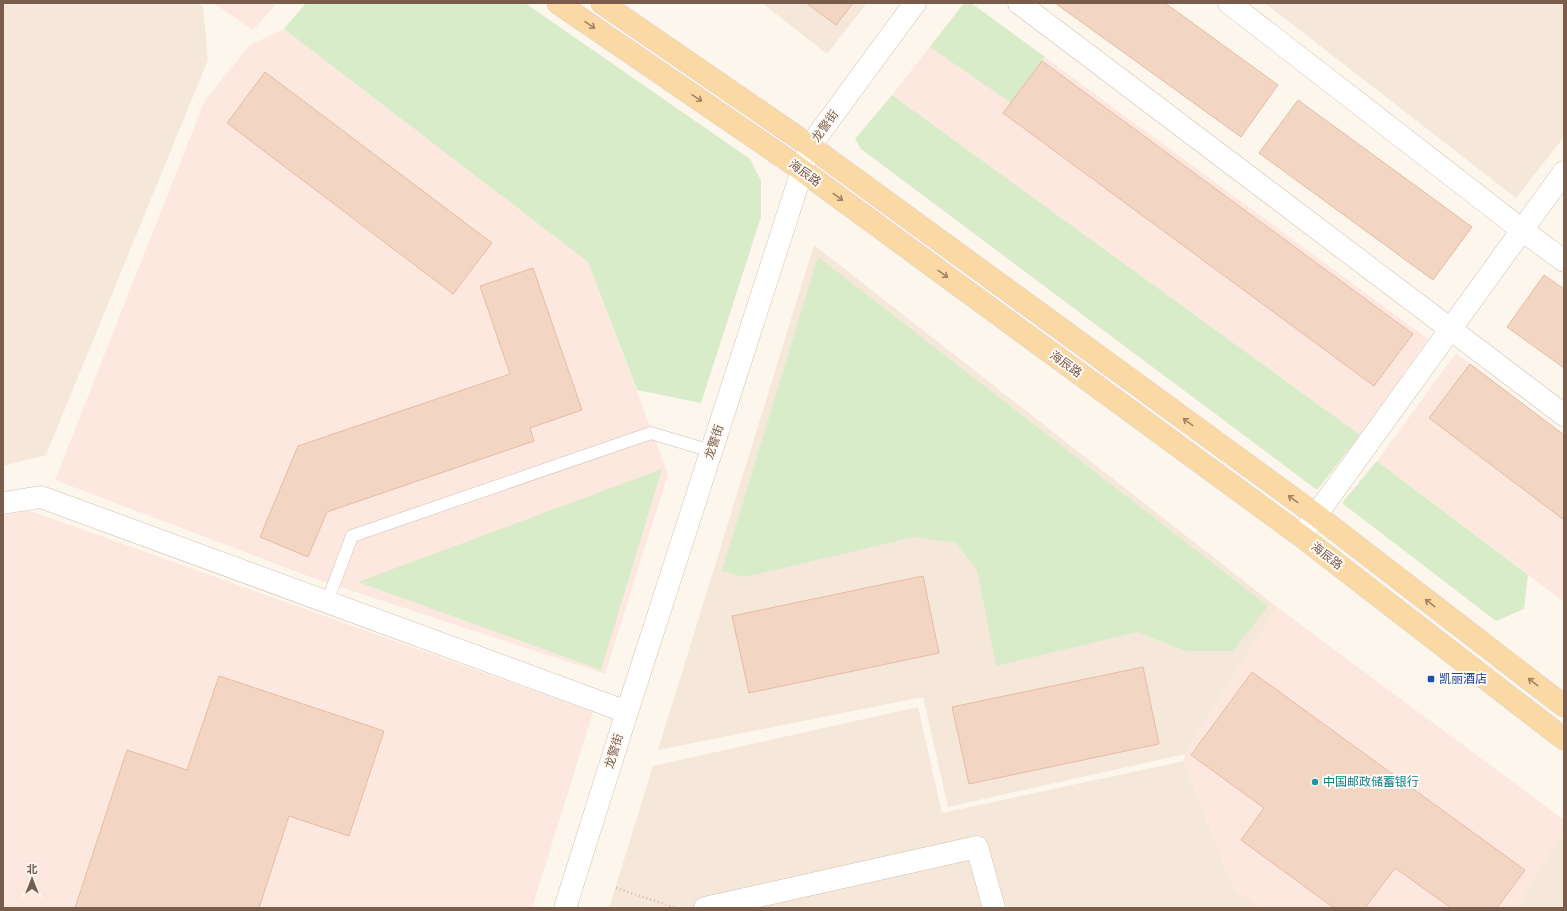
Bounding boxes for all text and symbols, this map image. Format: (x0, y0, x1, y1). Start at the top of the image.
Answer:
one-way arrow (584, 21, 595, 29)
one-way arrow (691, 94, 702, 102)
street label: 龙警街 (808, 107, 841, 145)
street label: 海辰路 (786, 156, 824, 189)
one-way arrow (832, 193, 843, 201)
one-way arrow (937, 270, 948, 278)
street label: 海辰路 (1047, 347, 1085, 380)
one-way arrow (1183, 418, 1194, 426)
street label: 龙警街 (701, 422, 726, 461)
one-way arrow (1288, 494, 1299, 503)
street label: 海辰路 (1309, 539, 1346, 573)
one-way arrow (1425, 599, 1436, 607)
place label: 凯丽酒店 (1439, 671, 1487, 686)
marker: 凯丽酒店 (1426, 674, 1436, 684)
one-way arrow (1528, 678, 1539, 686)
street label: 龙警街 (601, 731, 626, 770)
place label: 中国邮政储蓄银行 (1323, 774, 1419, 789)
marker: 中国邮政储蓄银行 (1310, 777, 1320, 787)
north arrow (12, 859, 52, 899)
text: 北 (27, 862, 38, 876)

